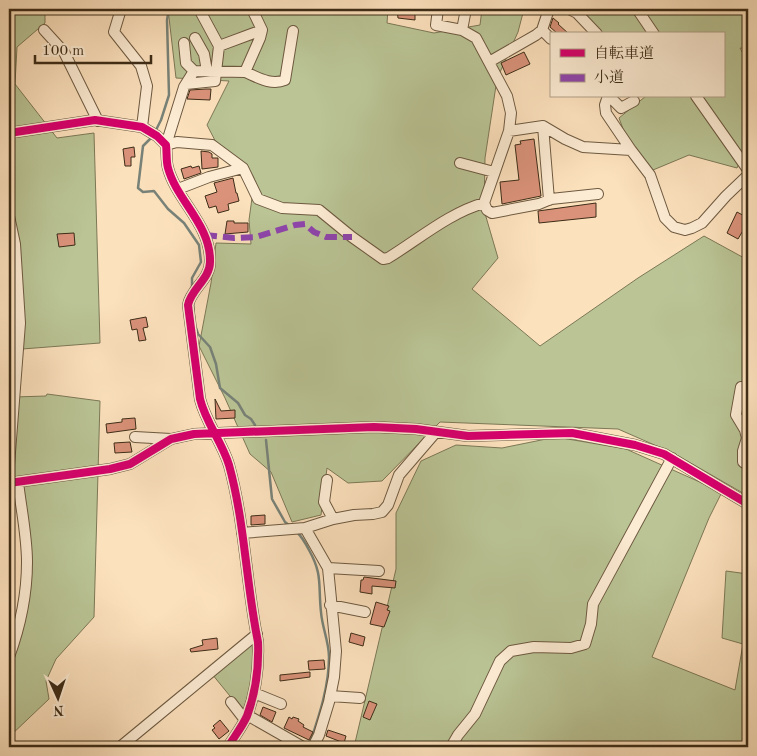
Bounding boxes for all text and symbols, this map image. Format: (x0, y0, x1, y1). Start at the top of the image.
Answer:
scale bar (35, 32, 151, 64)
legend (550, 32, 724, 98)
text: 100 m (42, 44, 84, 59)
text: 自転車道 (594, 45, 654, 62)
text: 小道 (594, 69, 624, 86)
north arrow (32, 674, 82, 724)
text: N (53, 703, 64, 717)

